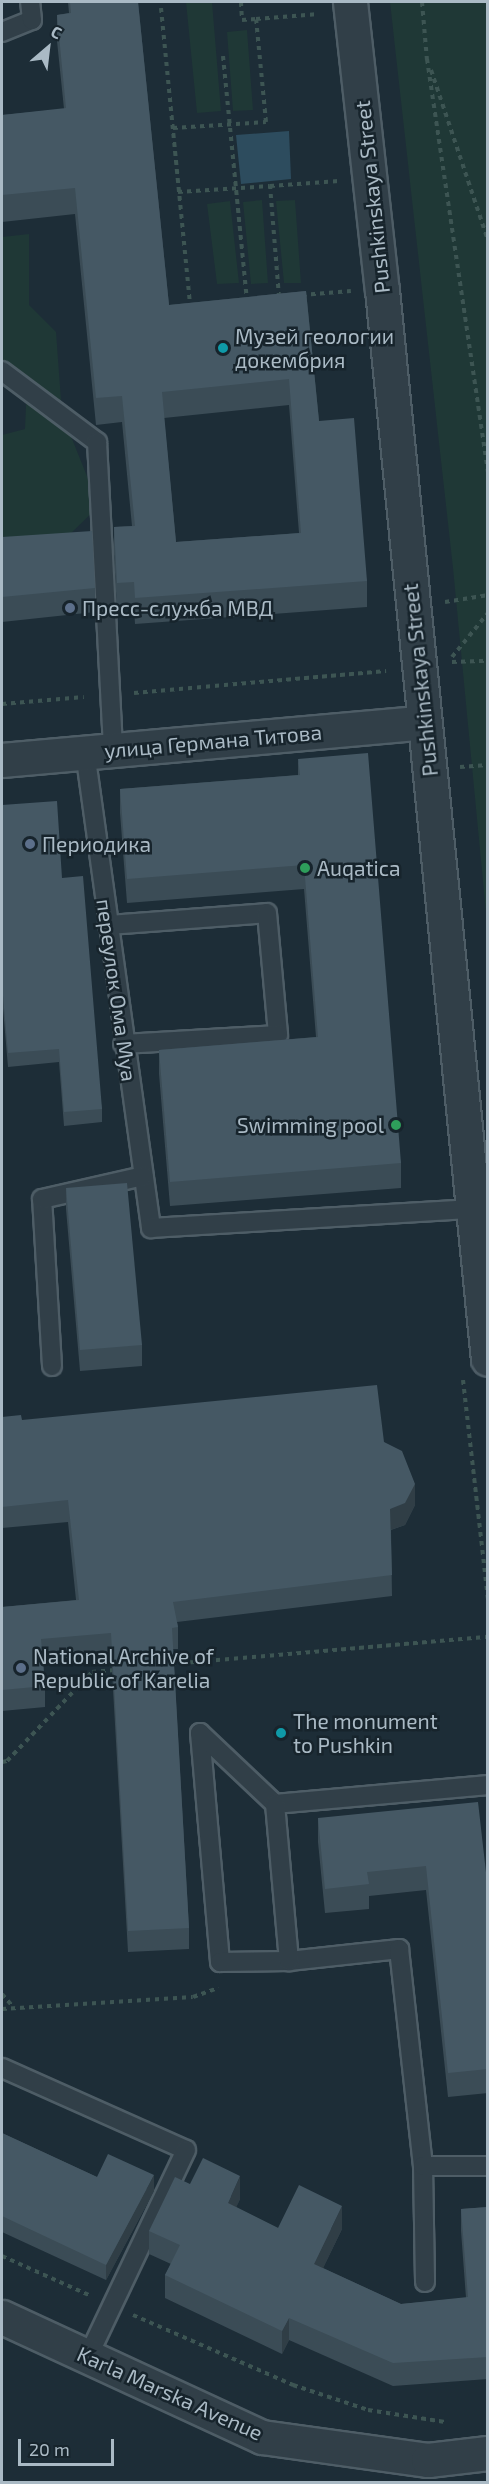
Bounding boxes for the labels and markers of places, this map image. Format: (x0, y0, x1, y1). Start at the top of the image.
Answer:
place label: Музей геологии докембрия (235, 323, 394, 373)
marker: Музей геологии докембрия (216, 341, 230, 355)
place label: Пресс-служба МВД (82, 595, 273, 621)
marker: Пресс-служба МВД (63, 601, 77, 615)
place label: Периодика (42, 831, 151, 857)
marker: Периодика (23, 837, 37, 851)
place label: Auqatica (317, 855, 401, 881)
marker: Auqatica (298, 861, 312, 875)
place label: Swimming pool (237, 1112, 384, 1138)
marker: Swimming pool (389, 1118, 403, 1132)
place label: National Archive of Republic of Karelia (33, 1643, 215, 1693)
marker: National Archive of Republic of Karelia (14, 1661, 28, 1675)
place label: The monument to Pushkin (293, 1708, 438, 1758)
marker: The monument to Pushkin (274, 1726, 288, 1740)

